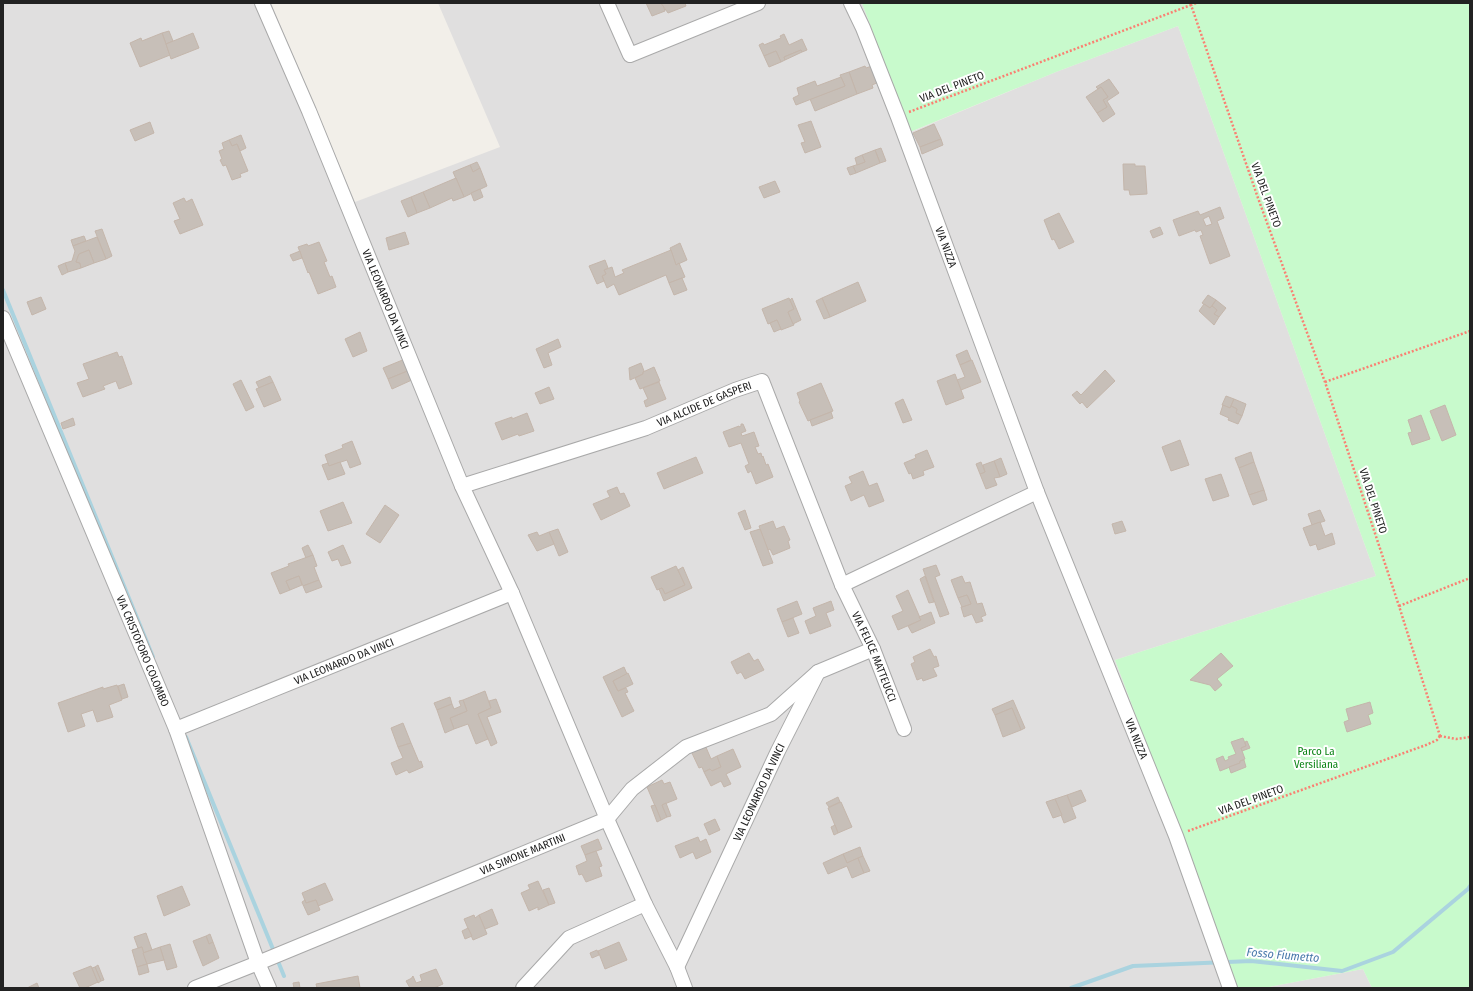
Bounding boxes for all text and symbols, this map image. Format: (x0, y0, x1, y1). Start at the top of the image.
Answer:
street label: VIA DEL PINETO (918, 69, 986, 105)
street label: VIA DEL PINETO (1248, 161, 1284, 229)
street label: VIA NIZZA (933, 225, 960, 269)
street label: VIA LEONARDO DA VINCI (360, 247, 412, 351)
street label: VIA ALCIDE DE GASPERI (655, 378, 753, 429)
street label: VIA DEL PINETO (1356, 467, 1390, 535)
street label: VIA CRISTOFORO COLOMBO (114, 593, 172, 708)
street label: VIA FELICE MATTEUCCI (849, 609, 899, 704)
street label: VIA LEONARDO DA VINCI (292, 635, 396, 687)
street label: VIA NIZZA (1123, 716, 1151, 761)
street label: VIA LEONARDO DA VINCI (730, 741, 787, 843)
park label: Parco La Versiliana (1294, 745, 1338, 771)
street label: VIA DEL PINETO (1217, 782, 1285, 818)
street label: VIA SIMONE MARTINI (478, 830, 567, 877)
water label: Fosso Fiumetto (1246, 945, 1320, 965)

